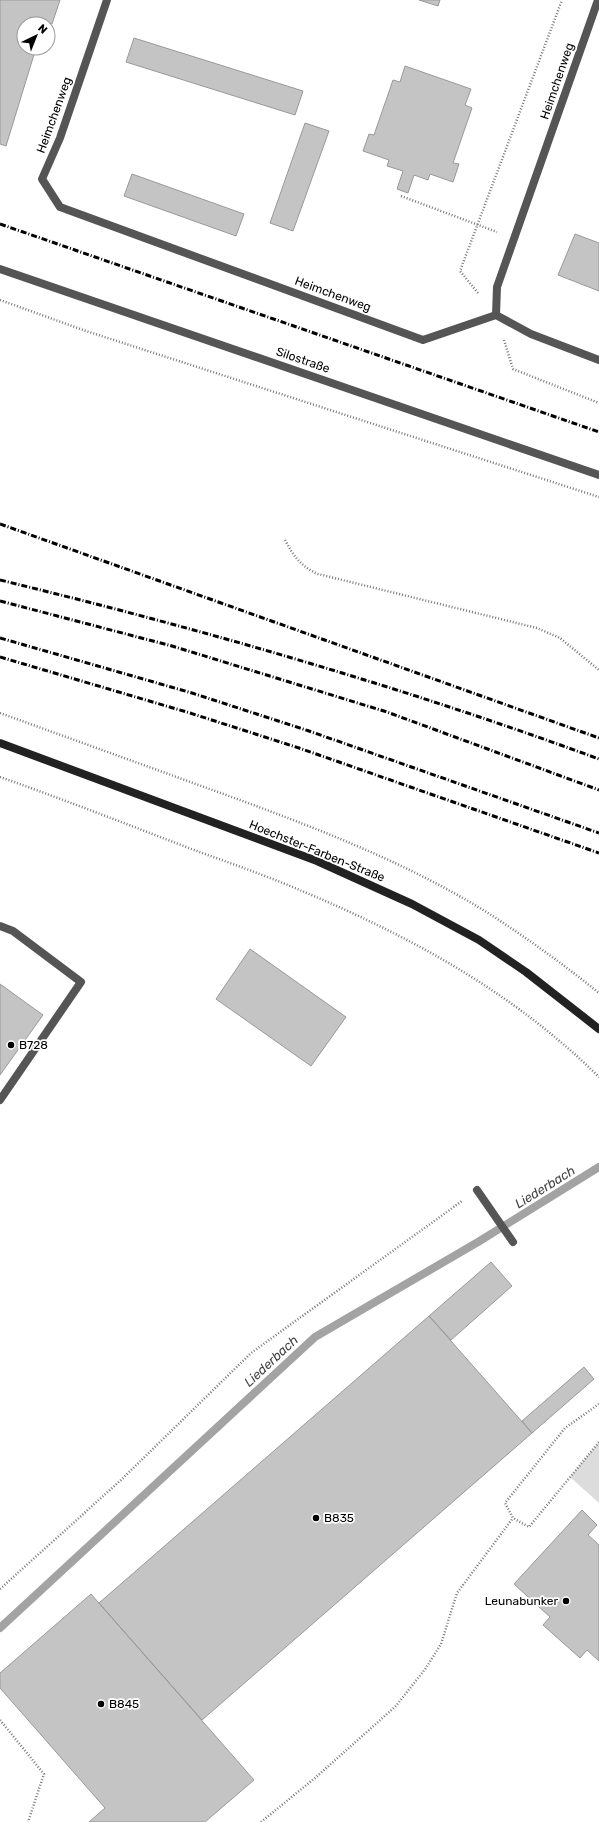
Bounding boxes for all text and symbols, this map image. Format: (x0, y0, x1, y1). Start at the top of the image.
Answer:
north arrow (16, 16, 56, 56)
text: N (35, 22, 50, 37)
street label: Heimchenweg (537, 41, 577, 121)
street label: Heimchenweg (34, 75, 74, 155)
street label: Heimchenweg (293, 274, 373, 314)
street label: Silostraße (274, 344, 332, 376)
street label: Hoechster-Farben-Straße (247, 817, 387, 885)
place label: B728 (19, 1038, 48, 1052)
marker: B728 (6, 1040, 16, 1050)
water label: Liederbach (512, 1163, 578, 1211)
water label: Liederbach (241, 1332, 301, 1390)
place label: B835 (324, 1511, 354, 1525)
marker: B835 (311, 1513, 321, 1523)
place label: Leunabunker (485, 1594, 558, 1608)
marker: Leunabunker (561, 1596, 571, 1606)
place label: B845 (109, 1697, 139, 1711)
marker: B845 (96, 1699, 106, 1709)

